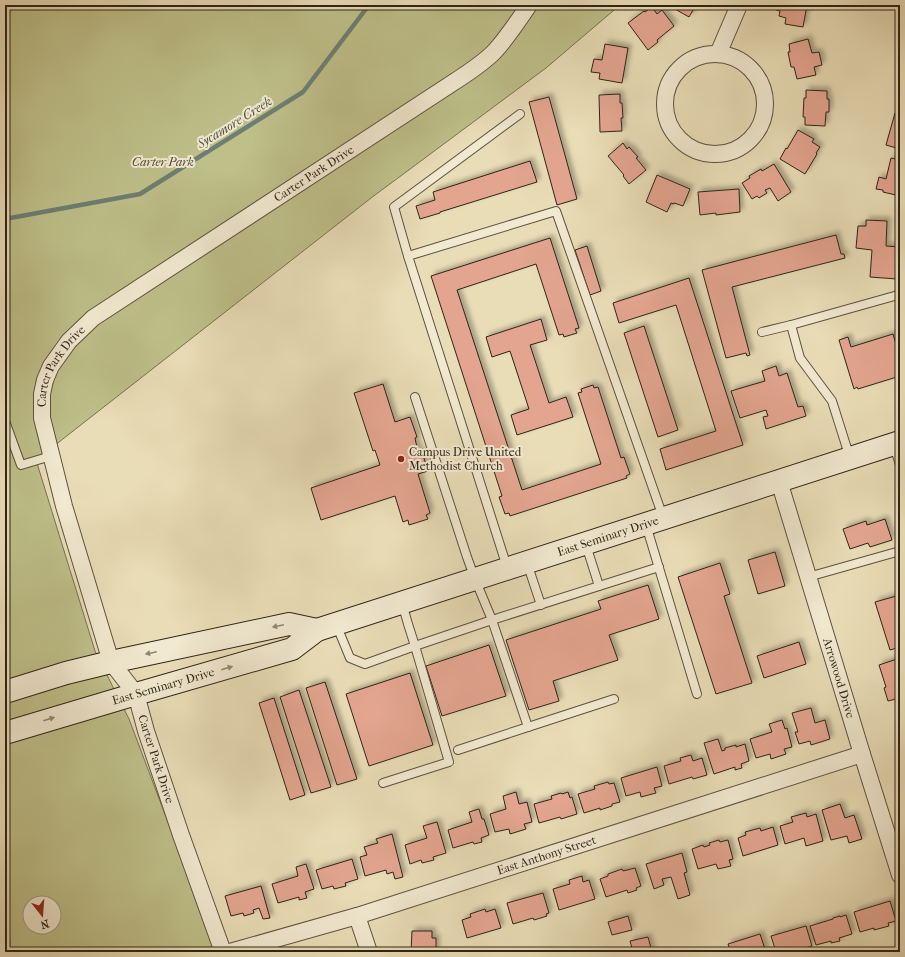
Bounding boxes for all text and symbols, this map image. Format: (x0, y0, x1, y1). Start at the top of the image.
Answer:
water label: Sycamore Creek (193, 93, 274, 152)
street label: Carter Park Drive (271, 142, 356, 205)
park label: Carter Park (132, 155, 194, 169)
street label: Carter Park Drive (35, 323, 88, 407)
place label: Campus Drive United Methodist Church (409, 445, 522, 473)
marker: Campus Drive United Methodist Church (396, 454, 406, 464)
street label: East Seminary Drive (555, 513, 660, 559)
one-way arrow (272, 623, 285, 629)
street label: Arrowood Drive (820, 635, 858, 720)
one-way arrow (145, 651, 158, 657)
street label: East Seminary Drive (110, 665, 216, 708)
one-way arrow (221, 665, 233, 671)
street label: Carter Park Drive (135, 713, 177, 805)
one-way arrow (43, 716, 55, 722)
street label: East Anthony Street (495, 833, 598, 878)
north arrow (22, 895, 62, 935)
text: N (38, 917, 51, 932)

